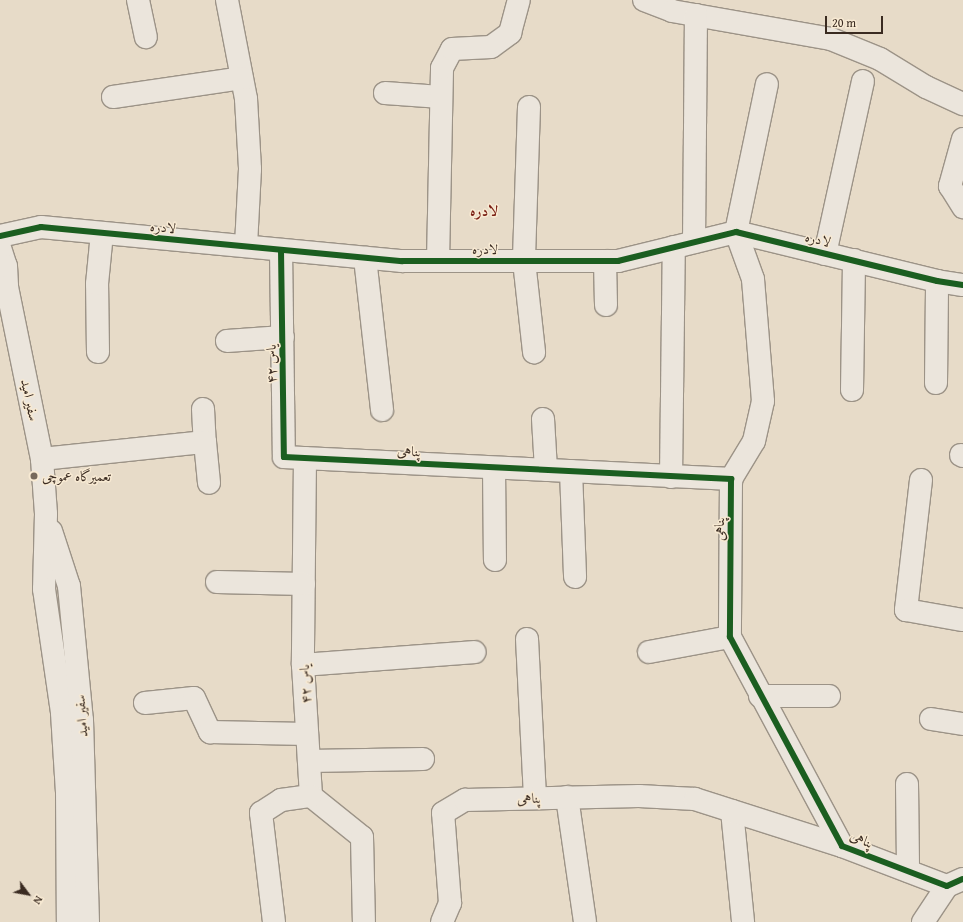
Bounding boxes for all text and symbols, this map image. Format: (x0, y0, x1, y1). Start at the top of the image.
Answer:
scale bar (827, 8, 885, 34)
text: 20 m (832, 14, 856, 31)
district label: لادره (470, 202, 498, 220)
street label: لادره (149, 217, 177, 237)
street label: لادره (803, 228, 833, 250)
street label: لادره (472, 241, 498, 257)
street label: یاس ۴۲ (262, 344, 280, 384)
street label: سفیر امید (17, 377, 43, 423)
street label: پناهی (397, 442, 421, 460)
place label: تعمیرگاه عموچی (42, 468, 111, 484)
marker: تعمیرگاه عموچی (29, 471, 39, 481)
street label: پناهی (711, 517, 727, 541)
street label: یاس ۴۲ (296, 664, 314, 704)
street label: سفیر امید (71, 694, 91, 738)
street label: پناهی (517, 789, 541, 807)
street label: پناهی (848, 826, 876, 852)
north arrow (8, 874, 48, 914)
text: N (29, 893, 47, 908)

